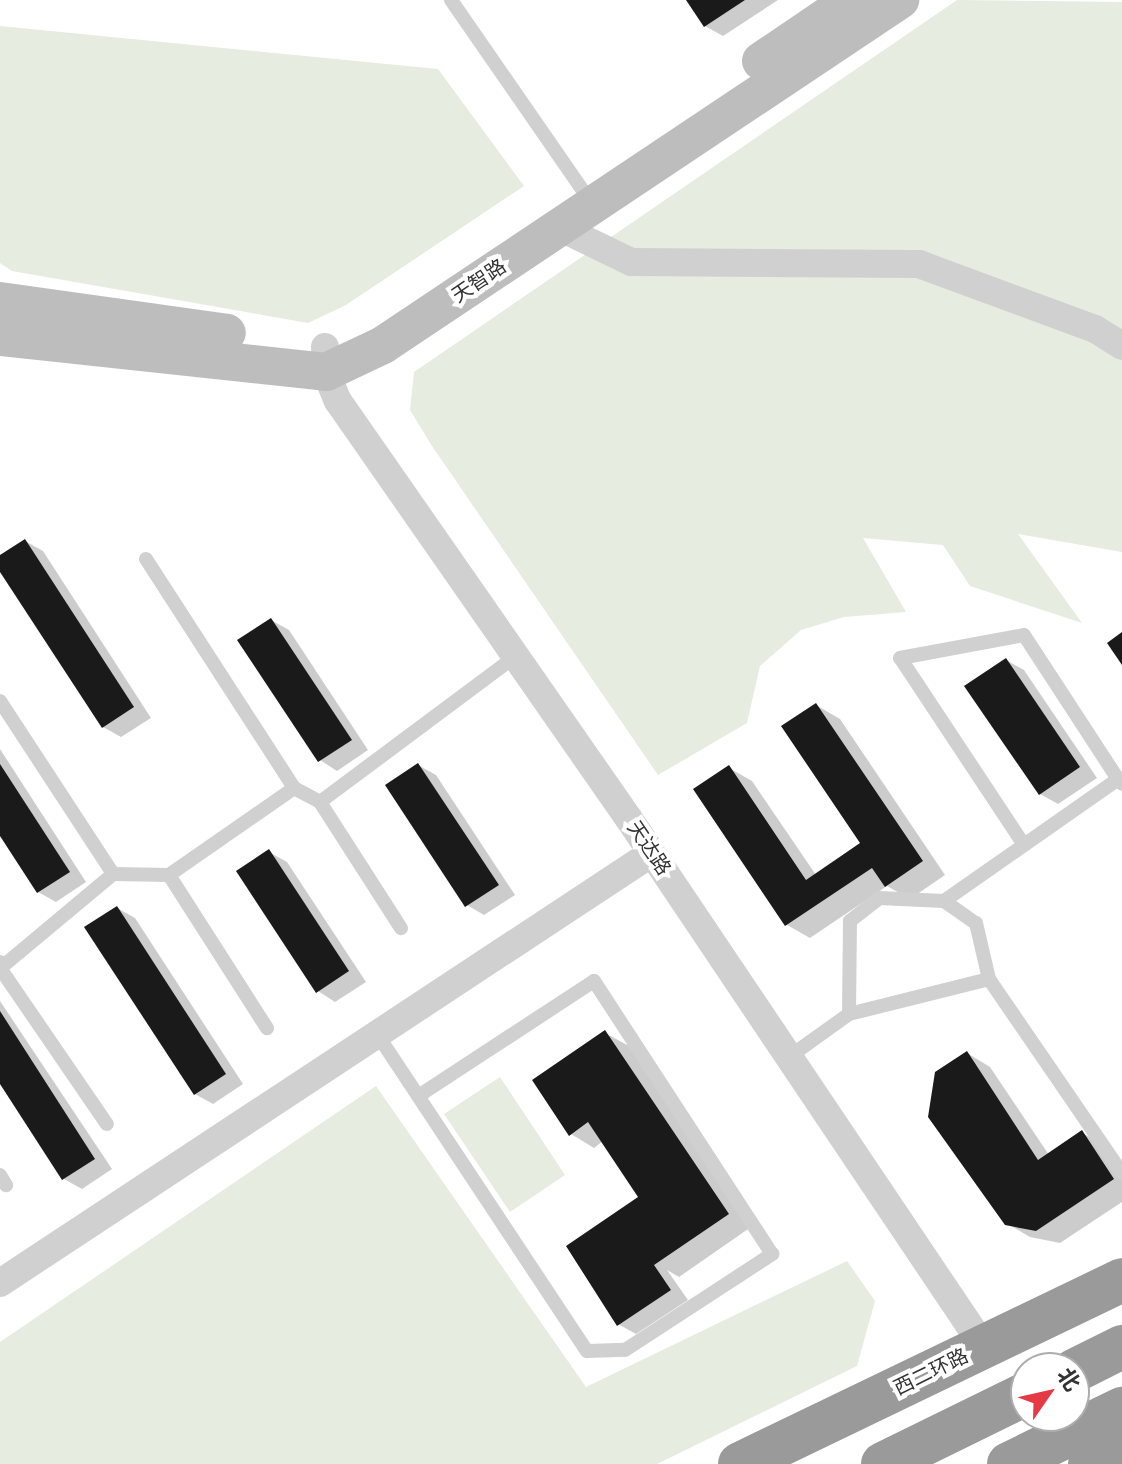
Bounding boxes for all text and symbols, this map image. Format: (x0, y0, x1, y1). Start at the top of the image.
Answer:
street label: 天智路 (447, 254, 511, 308)
street label: 天达路 (622, 816, 676, 880)
street label: 西二环路 (890, 1344, 972, 1400)
north arrow (1010, 1352, 1090, 1432)
text: 北 (1050, 1362, 1087, 1397)

